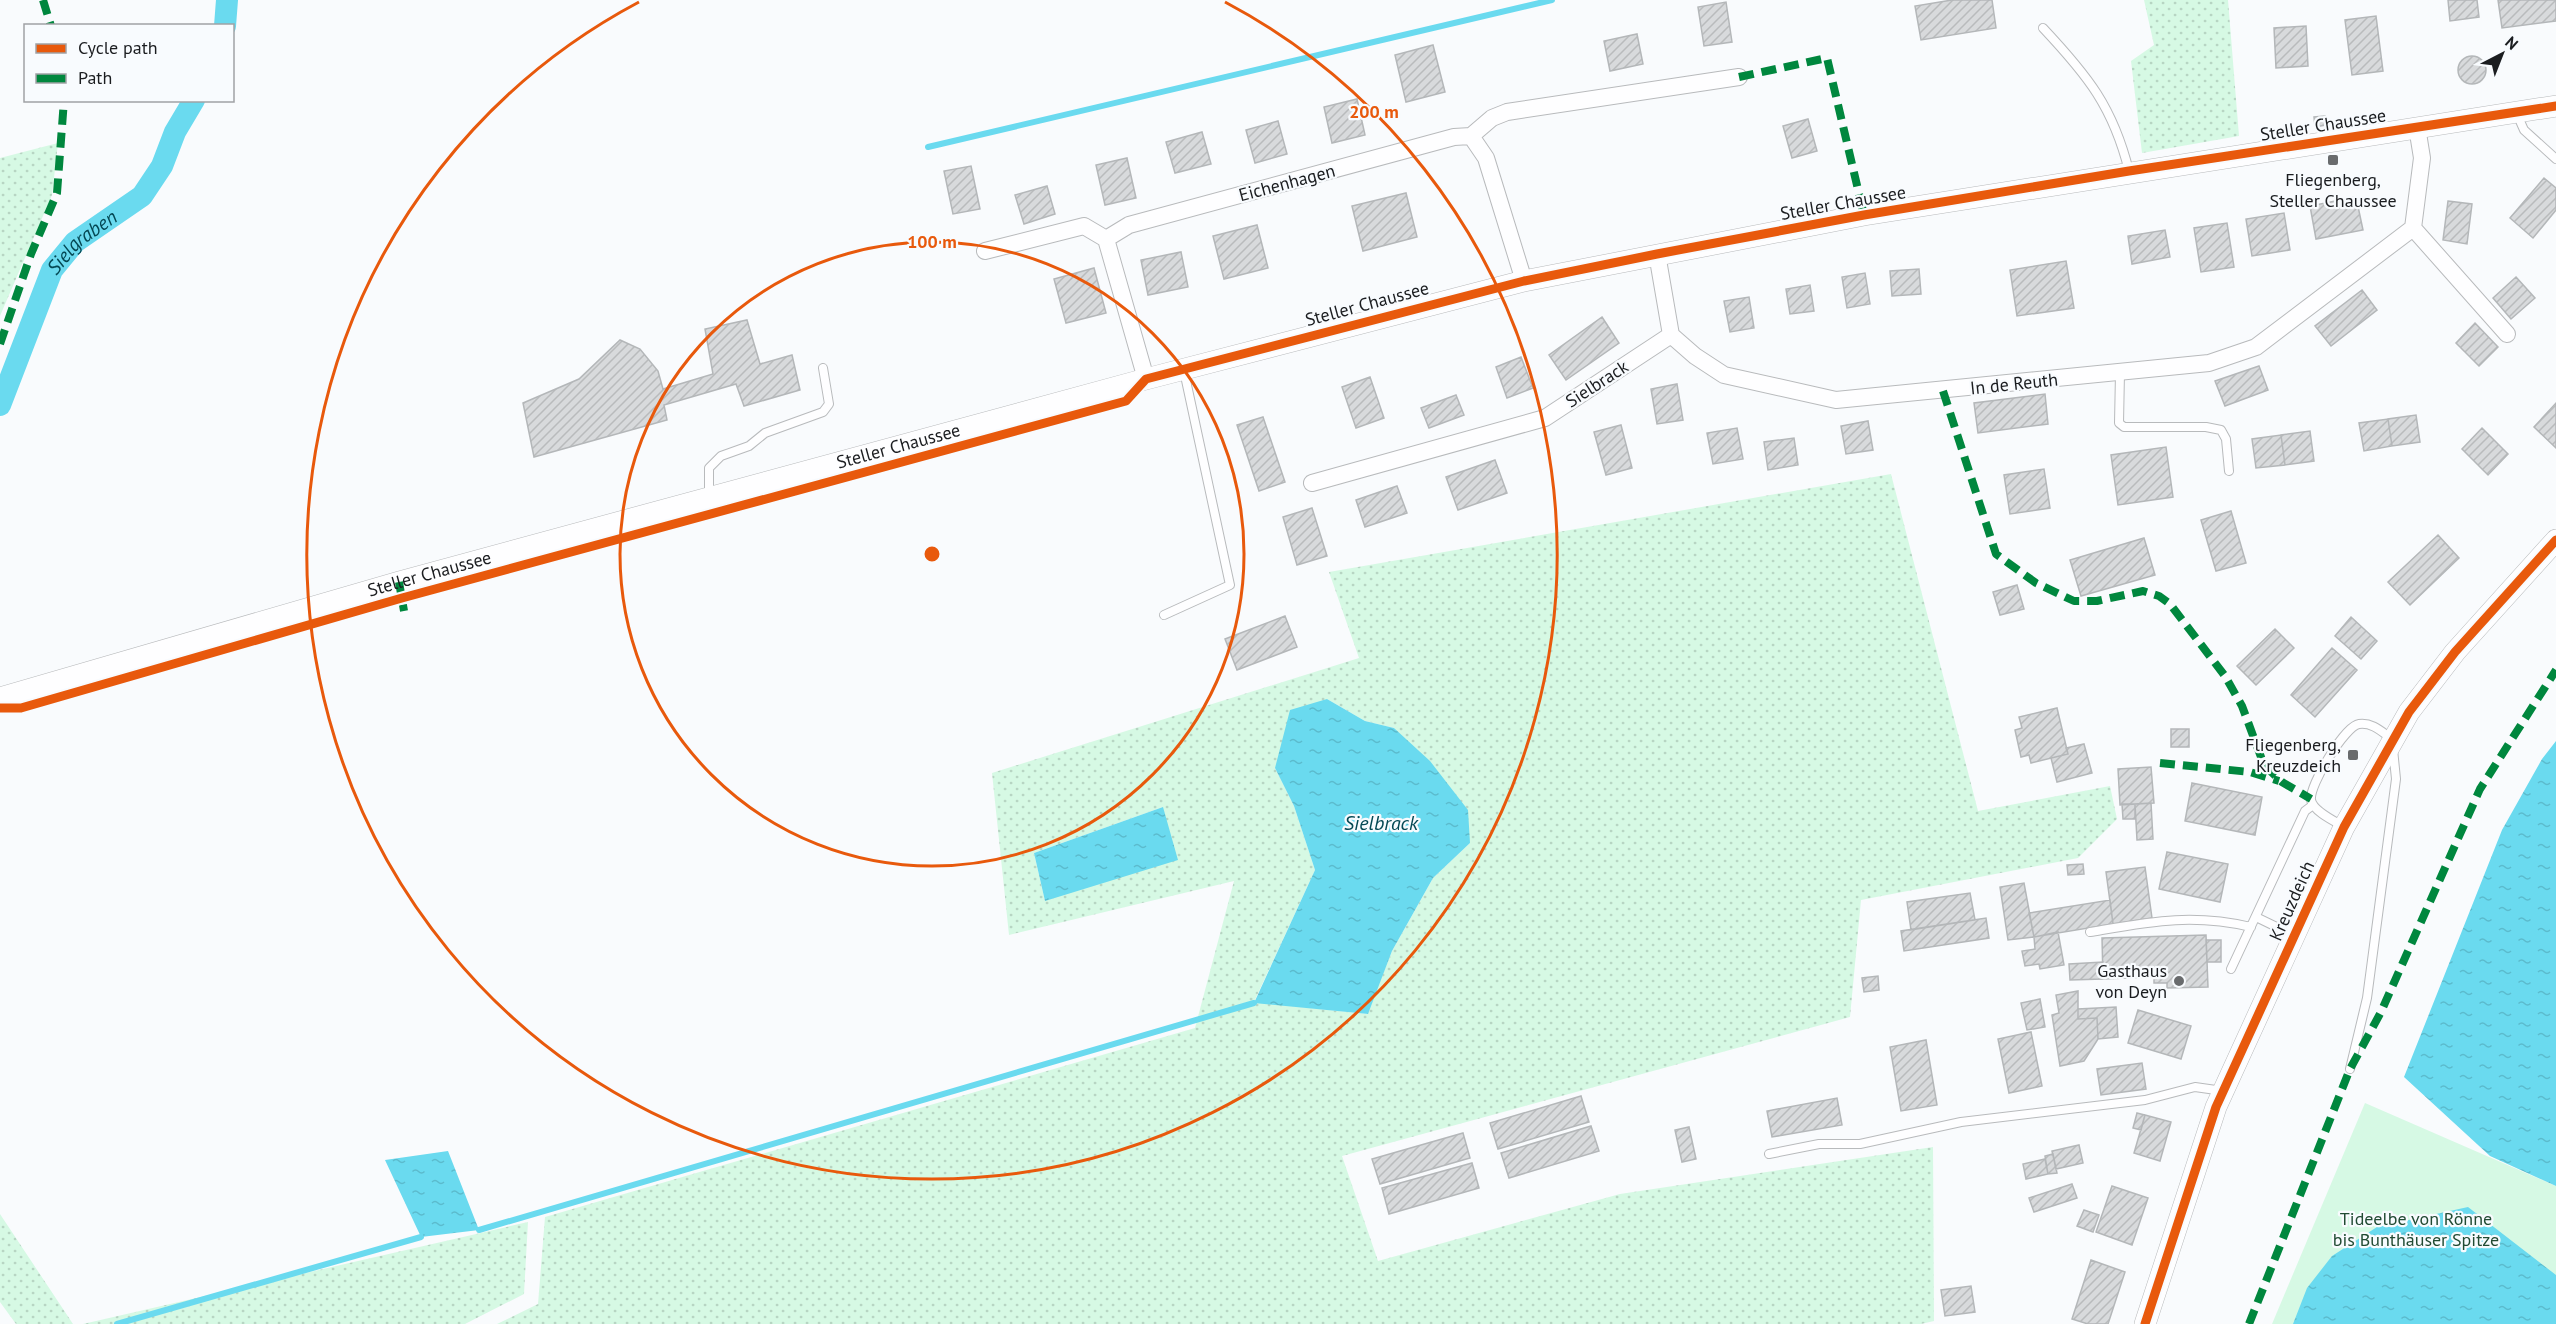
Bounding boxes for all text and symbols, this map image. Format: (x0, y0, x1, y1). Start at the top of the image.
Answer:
legend (24, 24, 234, 102)
north arrow (2472, 24, 2532, 84)
text: N (2501, 32, 2523, 54)
text: Cycle path (78, 36, 158, 59)
text: Path (78, 66, 112, 89)
text: 200 m (1349, 100, 1399, 123)
street label: Steller Chaussee (2258, 103, 2388, 146)
marker: Fliegenberg, Steller Chaussee (2326, 153, 2340, 167)
street label: Eichenhagen (1236, 159, 1338, 206)
place label: Fliegenberg, Steller Chaussee (2269, 168, 2397, 212)
street label: Steller Chaussee (1778, 180, 1908, 225)
water label: Sielgraben (41, 204, 122, 280)
text: 100 m (907, 230, 957, 253)
street label: Steller Chaussee (1302, 276, 1431, 331)
street label: Sielbrack (1561, 355, 1633, 412)
street label: In de Reuth (1969, 367, 2059, 400)
street label: Steller Chaussee (834, 418, 963, 474)
centre of rings (922, 544, 942, 564)
street label: Steller Chaussee (365, 545, 494, 602)
place label: Fliegenberg, Kreuzdeich (2245, 733, 2341, 777)
marker: Fliegenberg, Kreuzdeich (2346, 748, 2360, 762)
water label: Sielbrack (1344, 810, 1419, 836)
street label: Kreuzdeich (2264, 857, 2319, 944)
place label: Gasthaus von Deyn (2095, 959, 2167, 1003)
marker: Gasthaus von Deyn (2172, 974, 2186, 988)
park label: Tideelbe von Rönne bis Bunthäuser Spitze (2333, 1207, 2499, 1251)

